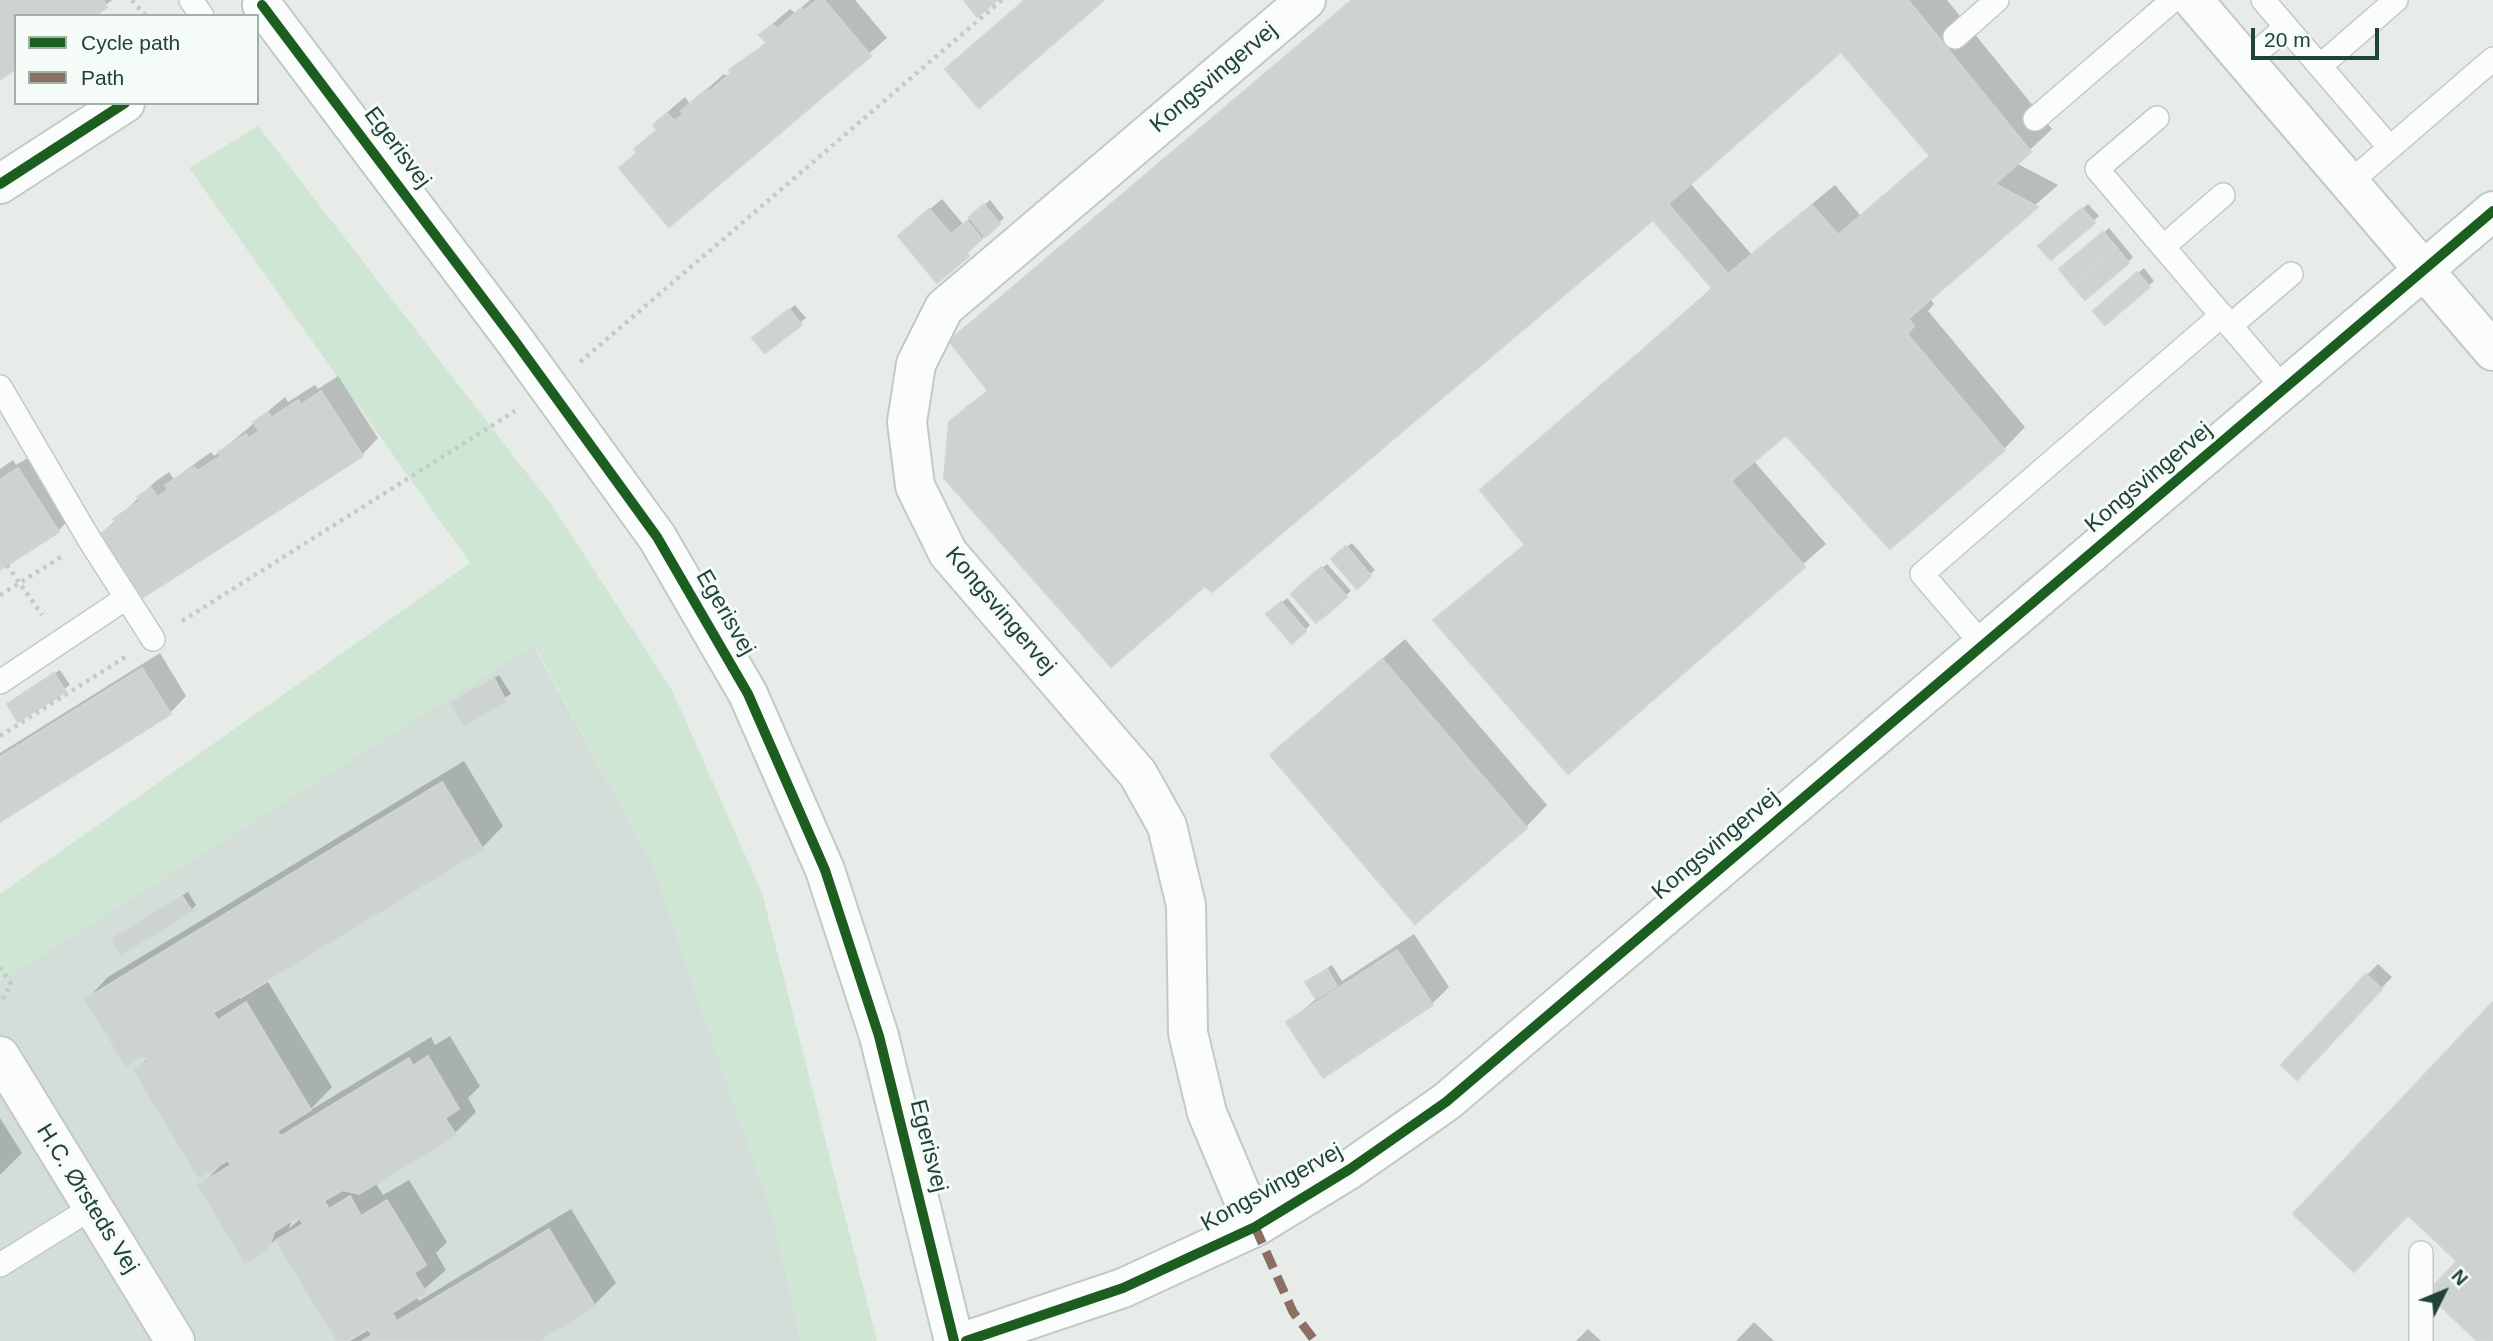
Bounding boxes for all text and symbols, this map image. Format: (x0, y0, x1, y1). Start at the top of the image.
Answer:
legend (14, 14, 259, 105)
scale bar (2255, 14, 2383, 58)
street label: Kongsvingervej (1145, 17, 1283, 139)
text: 20 m (2264, 28, 2311, 51)
text: Cycle path (81, 31, 180, 54)
text: Path (81, 66, 124, 89)
street label: Egerisvej (358, 102, 436, 194)
street label: Kongsvingervej (2080, 417, 2218, 539)
street label: Kongsvingervej (939, 542, 1061, 680)
street label: Egerisvej (689, 565, 761, 661)
street label: Kongsvingervej (1647, 784, 1785, 906)
street label: Egerisvej (903, 1097, 953, 1195)
street label: H.C. Ørsteds Vej (30, 1119, 144, 1279)
street label: Kongsvingervej (1197, 1138, 1347, 1238)
north arrow (2409, 1257, 2479, 1327)
text: N (2447, 1265, 2472, 1290)

